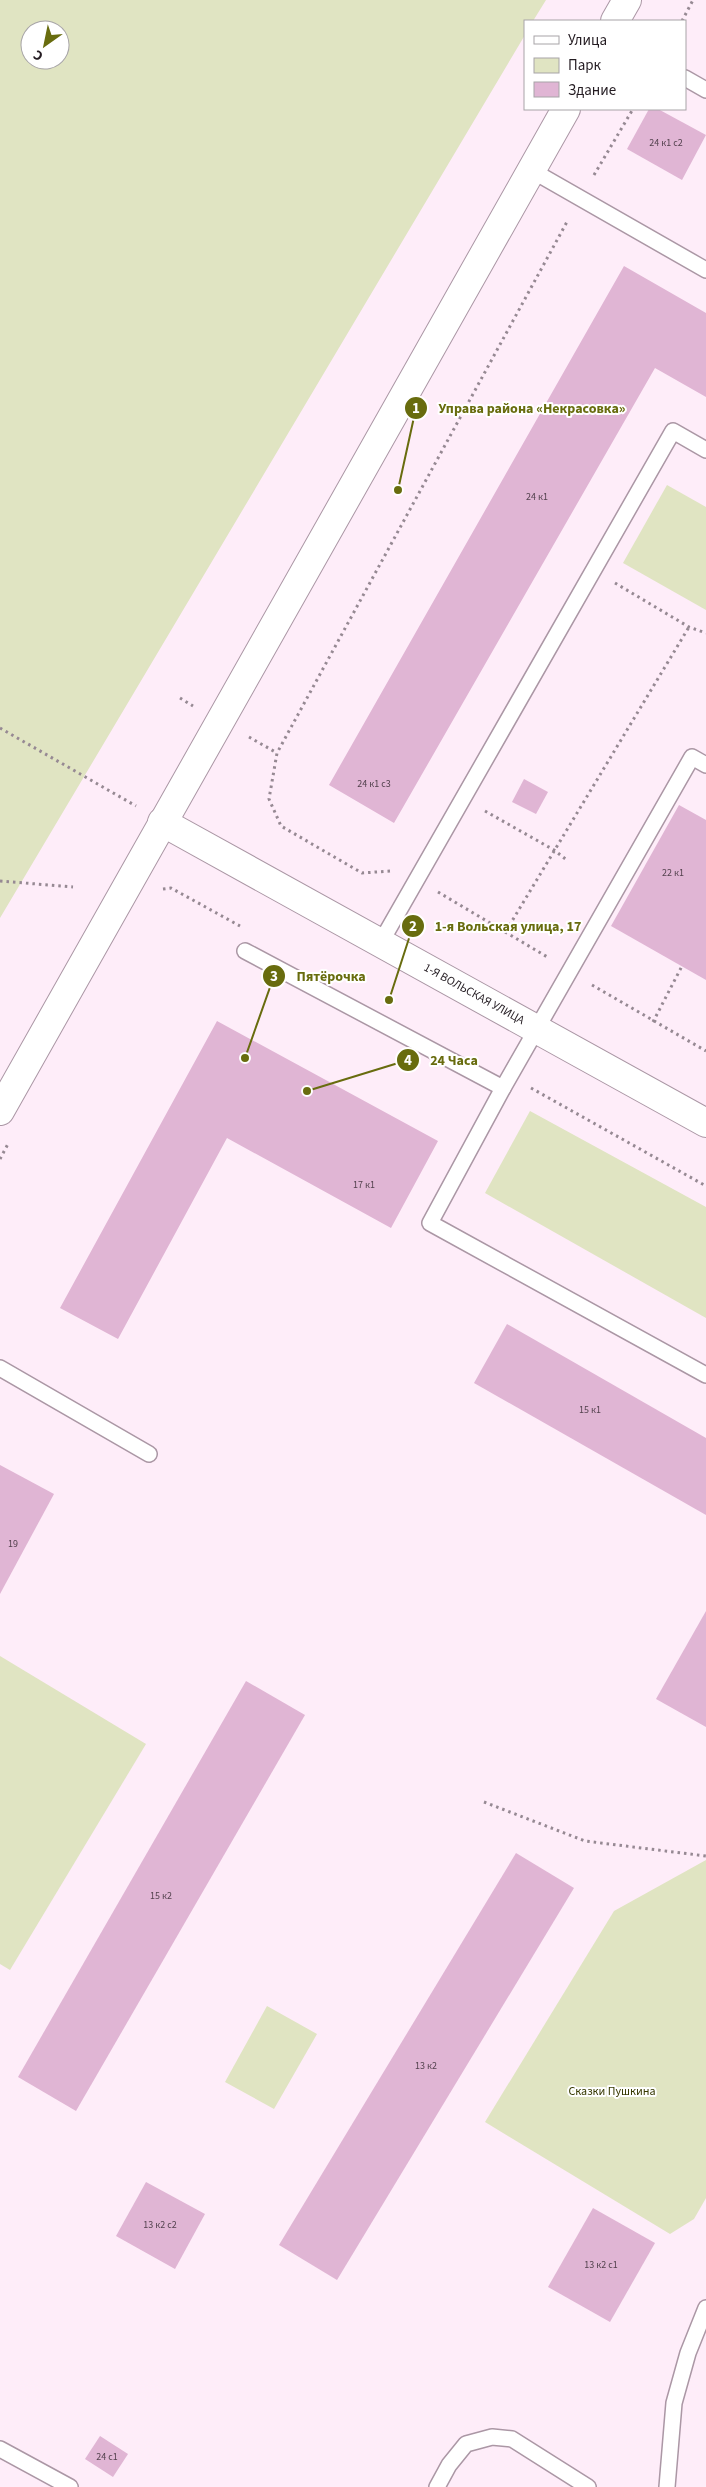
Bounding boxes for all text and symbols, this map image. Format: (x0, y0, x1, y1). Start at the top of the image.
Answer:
north arrow (20, 20, 70, 70)
legend (524, 20, 686, 110)
text: Улица (568, 30, 607, 51)
text: С (30, 44, 47, 66)
text: Парк (568, 55, 602, 76)
text: Здание (568, 80, 616, 101)
house number: 24 к1 с2 (649, 136, 683, 150)
callout: Управа района «Некрасовка» (403, 393, 635, 422)
text: 1 (412, 398, 420, 419)
text: Управа района «Некрасовка» (439, 399, 626, 419)
house number: 24 к1 (526, 490, 548, 504)
house number: 24 к1 с3 (357, 777, 391, 791)
house number: 22 к1 (662, 866, 684, 880)
callout: 1-я Вольская улица, 17 (400, 911, 592, 940)
text: 2 (409, 916, 417, 937)
text: 1-я Вольская улица, 17 (435, 917, 581, 937)
street label: 1-Я ВОЛЬСКАЯ УЛИЦА (420, 959, 528, 1029)
callout: Пятёрочка (262, 962, 376, 991)
text: 3 (270, 966, 278, 987)
text: Пятёрочка (296, 967, 366, 987)
callout: 24 Часа (395, 1046, 488, 1075)
text: 4 (404, 1050, 412, 1071)
text: 24 Часа (430, 1051, 478, 1071)
house number: 17 к1 (353, 1178, 375, 1192)
house number: 15 к1 (579, 1403, 601, 1417)
house number: 19 (8, 1537, 18, 1551)
house number: 15 к2 (150, 1889, 172, 1903)
house number: 13 к2 (415, 2059, 437, 2073)
park label: Сказки Пушкина (568, 2083, 656, 2100)
house number: 13 к2 с2 (143, 2218, 177, 2232)
house number: 13 к2 с1 (584, 2258, 618, 2272)
house number: 24 с1 (96, 2450, 118, 2464)

